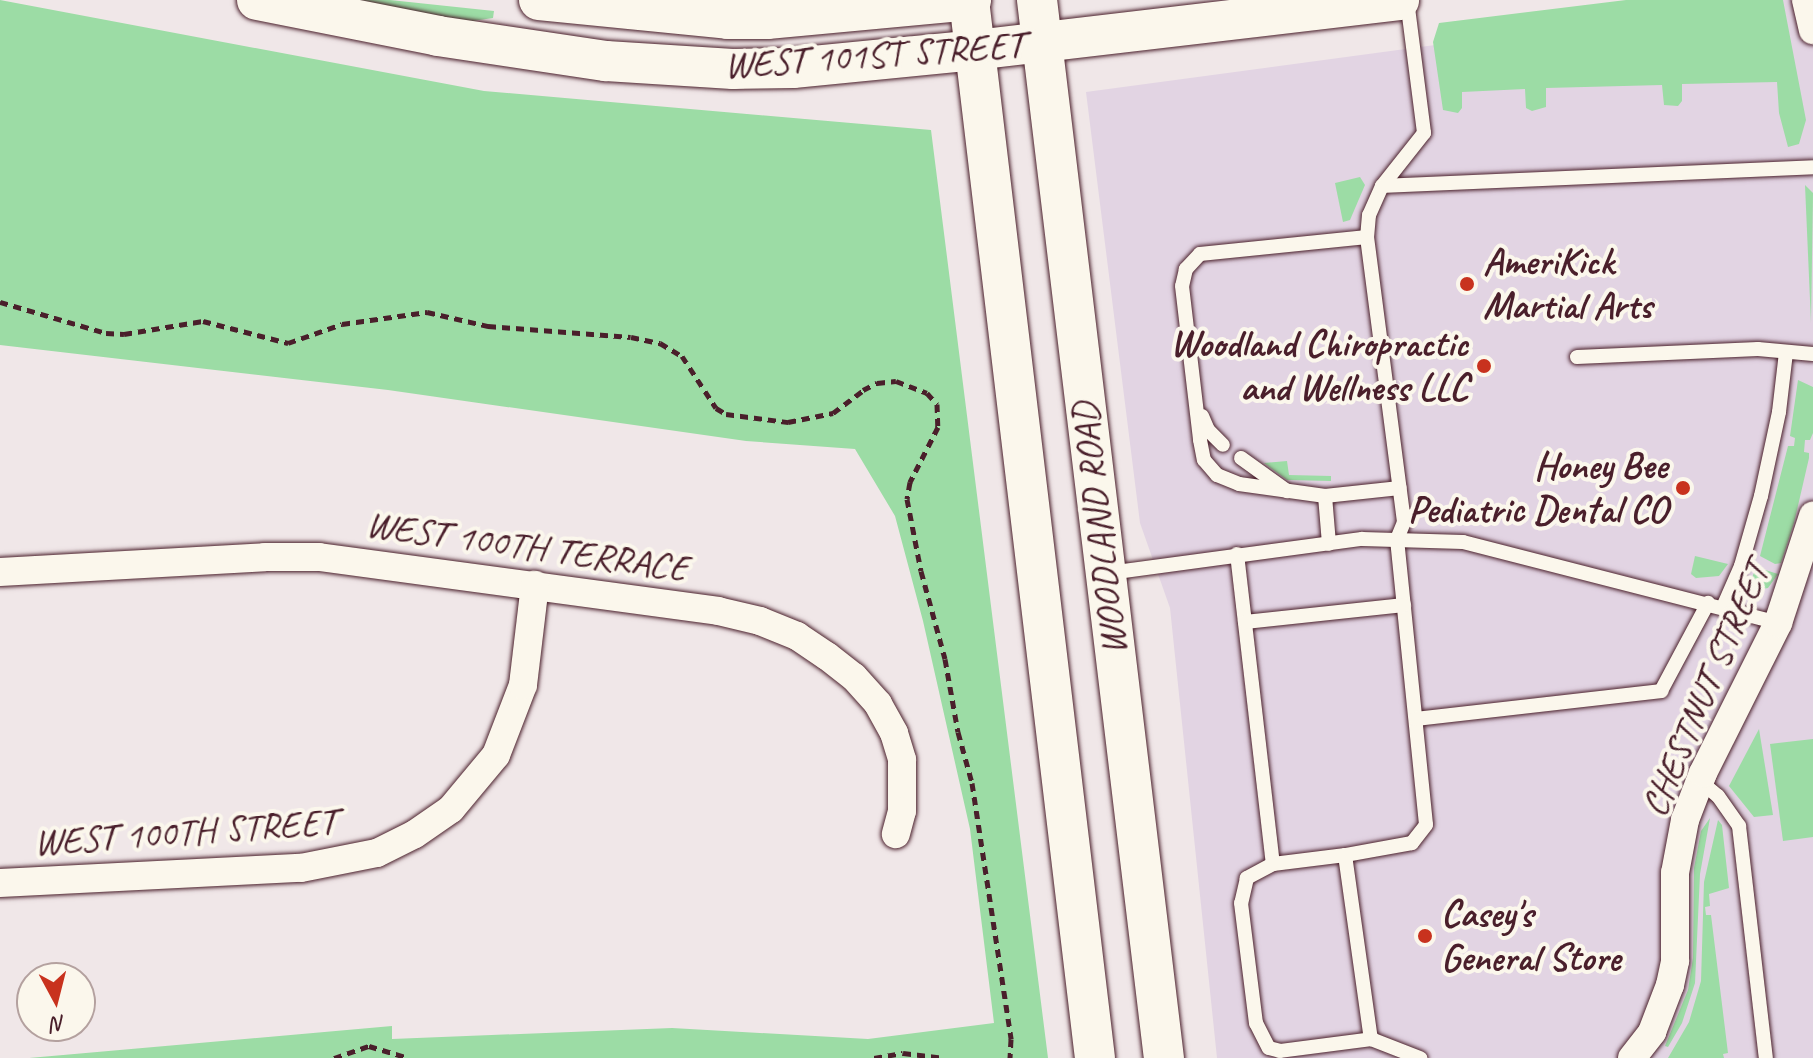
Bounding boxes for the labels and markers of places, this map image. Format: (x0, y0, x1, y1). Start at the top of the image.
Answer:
place label: AmeriKick Martial Arts (1483, 239, 1652, 328)
marker: AmeriKick Martial Arts (1458, 275, 1476, 293)
place label: Woodland Chiropractic and Wellness LLC (1171, 321, 1468, 410)
marker: Woodland Chiropractic and Wellness LLC (1475, 357, 1493, 375)
place label: Honey Bee Pediatric Dental CO (1408, 443, 1667, 532)
marker: Honey Bee Pediatric Dental CO (1674, 479, 1692, 497)
place label: Casey's General Store (1441, 891, 1620, 980)
marker: Casey's General Store (1416, 927, 1434, 945)

